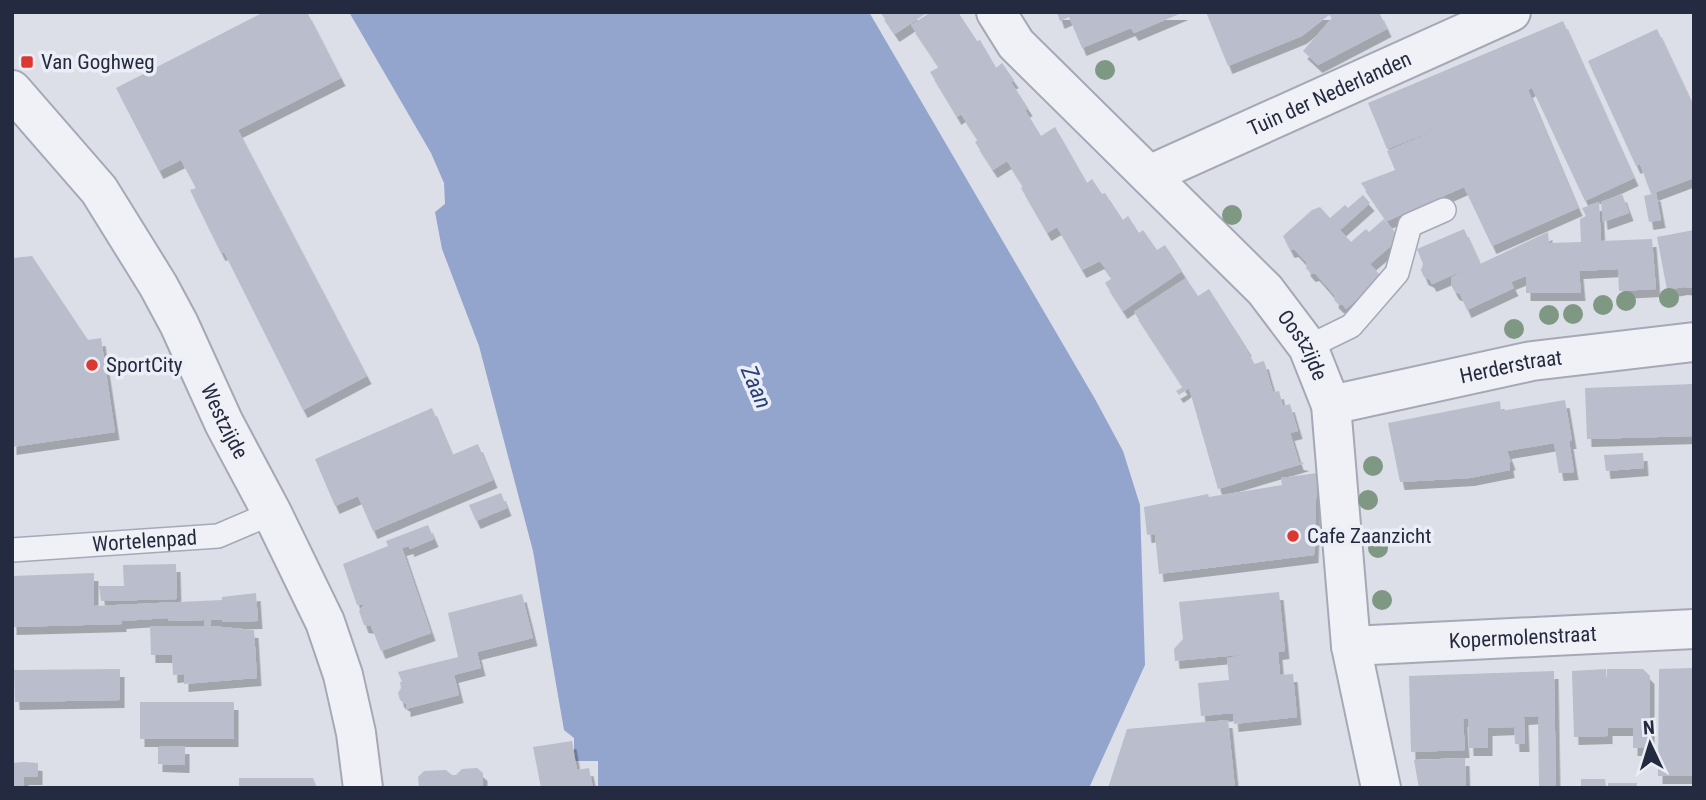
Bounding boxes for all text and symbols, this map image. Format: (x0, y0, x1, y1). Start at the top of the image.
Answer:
street label: Tuin der Nederlanden (1244, 47, 1415, 141)
place label: Van Goghweg (41, 50, 155, 74)
marker: Van Goghweg (19, 54, 35, 70)
street label: Oostzijde (1272, 305, 1332, 384)
street label: Herderstraat (1457, 346, 1563, 388)
place label: SportCity (106, 353, 183, 377)
marker: SportCity (84, 357, 100, 373)
water label: Zaan (735, 361, 777, 412)
street label: Westzijde (196, 380, 253, 463)
place label: Cafe Zaanzicht (1307, 524, 1431, 548)
street label: Wortelenpad (92, 525, 198, 557)
marker: Cafe Zaanzicht (1285, 528, 1301, 544)
street label: Kopermolenstraat (1448, 622, 1597, 653)
north arrow (1615, 709, 1685, 779)
text: N (1642, 716, 1655, 739)

